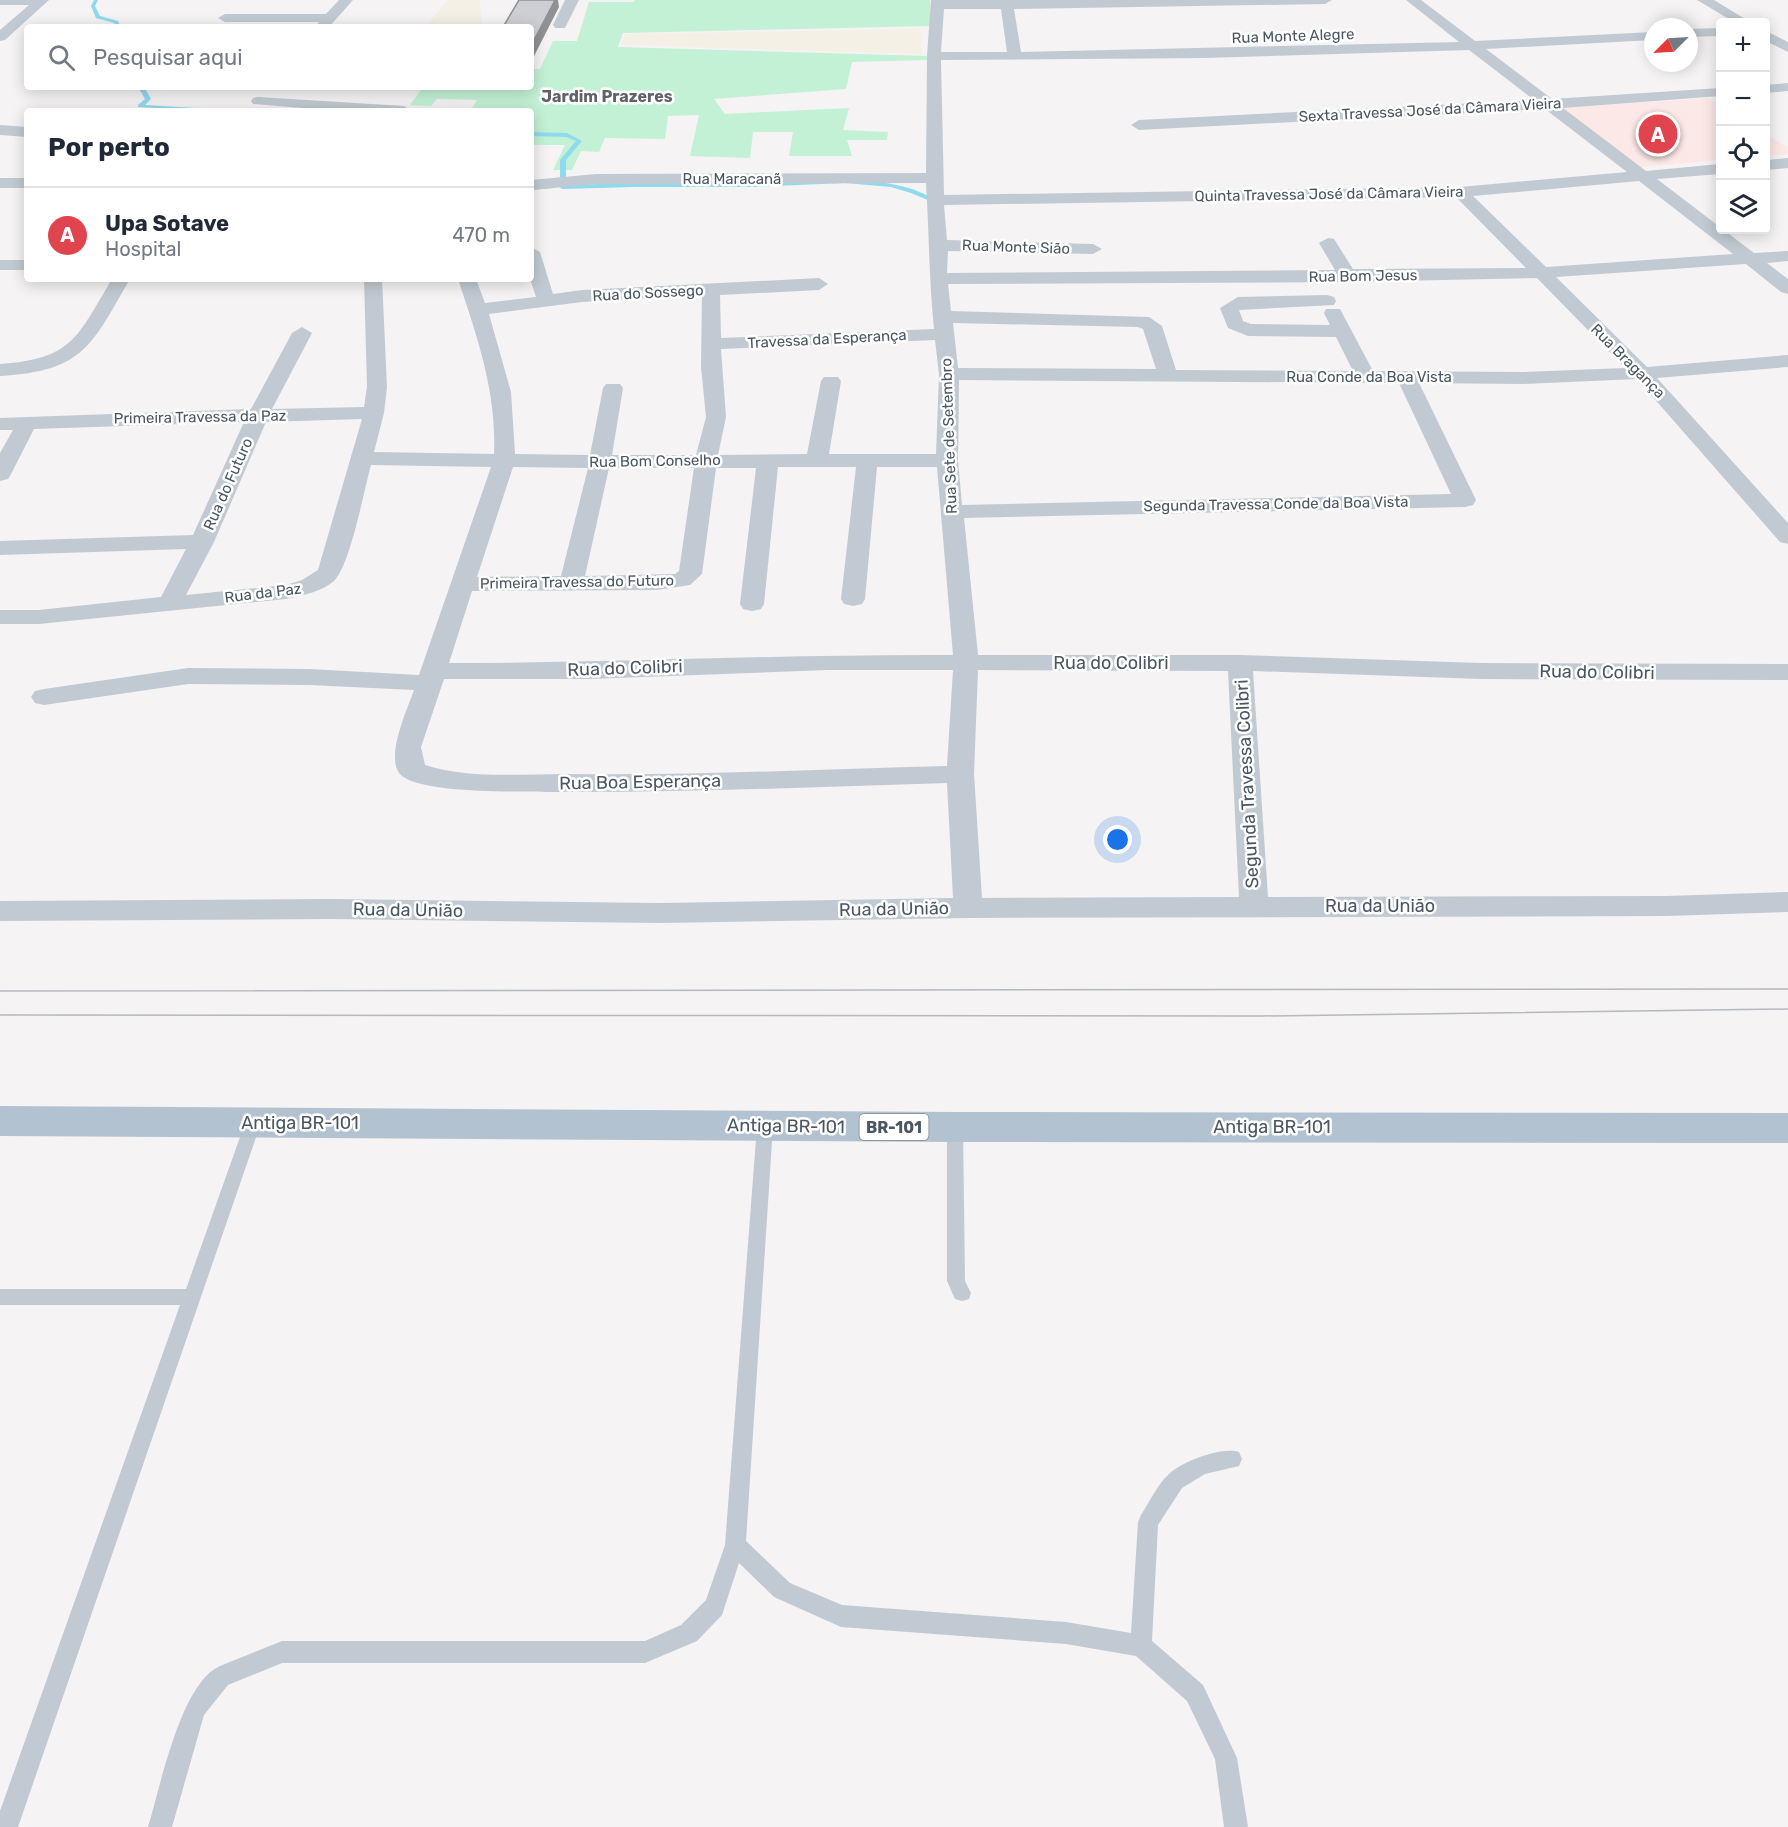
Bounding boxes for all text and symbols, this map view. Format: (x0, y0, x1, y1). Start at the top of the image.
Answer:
north arrow (1644, 18, 1698, 72)
map controls (1716, 18, 1770, 234)
button: + (1716, 18, 1770, 72)
search box (24, 24, 534, 90)
street label: Rua Monte Alegre (1231, 25, 1355, 47)
icon: search (45, 41, 78, 74)
text: Pesquisar aqui (93, 44, 243, 71)
button: − (1716, 72, 1770, 126)
district label: Jardim Prazeres (541, 87, 673, 106)
street label: Sexta Travessa José da Câmara Vieira (1298, 94, 1562, 126)
pin: A (1638, 112, 1678, 156)
button: locate (1716, 126, 1770, 180)
text: Por perto (48, 132, 170, 163)
street label: Rua Maracanã (683, 170, 781, 188)
button: layers (1716, 180, 1770, 234)
street label: Quinta Travessa José da Câmara Vieira (1194, 183, 1464, 205)
text: Upa Sotave (105, 210, 229, 237)
text: A (60, 223, 75, 247)
text: 470 m (452, 223, 510, 247)
street label: Rua Monte Sião (962, 236, 1070, 258)
text: Hospital (105, 237, 181, 261)
street label: Rua Bom Jesus (1308, 266, 1418, 286)
street label: Rua do Sossego (592, 281, 704, 305)
street label: Rua Bragança (1587, 320, 1669, 402)
street label: Travessa da Esperança (747, 326, 907, 352)
street label: Rua Sete de Setembro (937, 358, 961, 514)
street label: Rua Conde da Boa Vista (1286, 368, 1452, 386)
street label: Primeira Travessa da Paz (114, 406, 287, 428)
street label: Rua do Futuro (200, 435, 256, 533)
street label: Rua Bom Conselho (589, 451, 721, 471)
street label: Segunda Travessa Conde da Boa Vista (1143, 493, 1409, 515)
street label: Primeira Travessa do Futuro (480, 571, 674, 593)
street label: Rua da Paz (224, 579, 303, 607)
street label: Rua do Colibri (1053, 652, 1169, 674)
street label: Rua do Colibri (567, 655, 683, 681)
street label: Rua do Colibri (1539, 660, 1655, 684)
street label: Segunda Travessa Colibri (1231, 679, 1263, 889)
street label: Rua Boa Esperança (559, 770, 721, 794)
your location (1103, 825, 1132, 854)
street label: Rua da União (1325, 895, 1435, 917)
street label: Rua da União (839, 897, 949, 921)
street label: Rua da União (353, 898, 463, 922)
street label: Antiga BR-101 (241, 1112, 359, 1134)
street label: Antiga BR-101 (727, 1114, 845, 1138)
road number: BR-101 (860, 1114, 928, 1140)
street label: Antiga BR-101 (1213, 1116, 1331, 1138)

